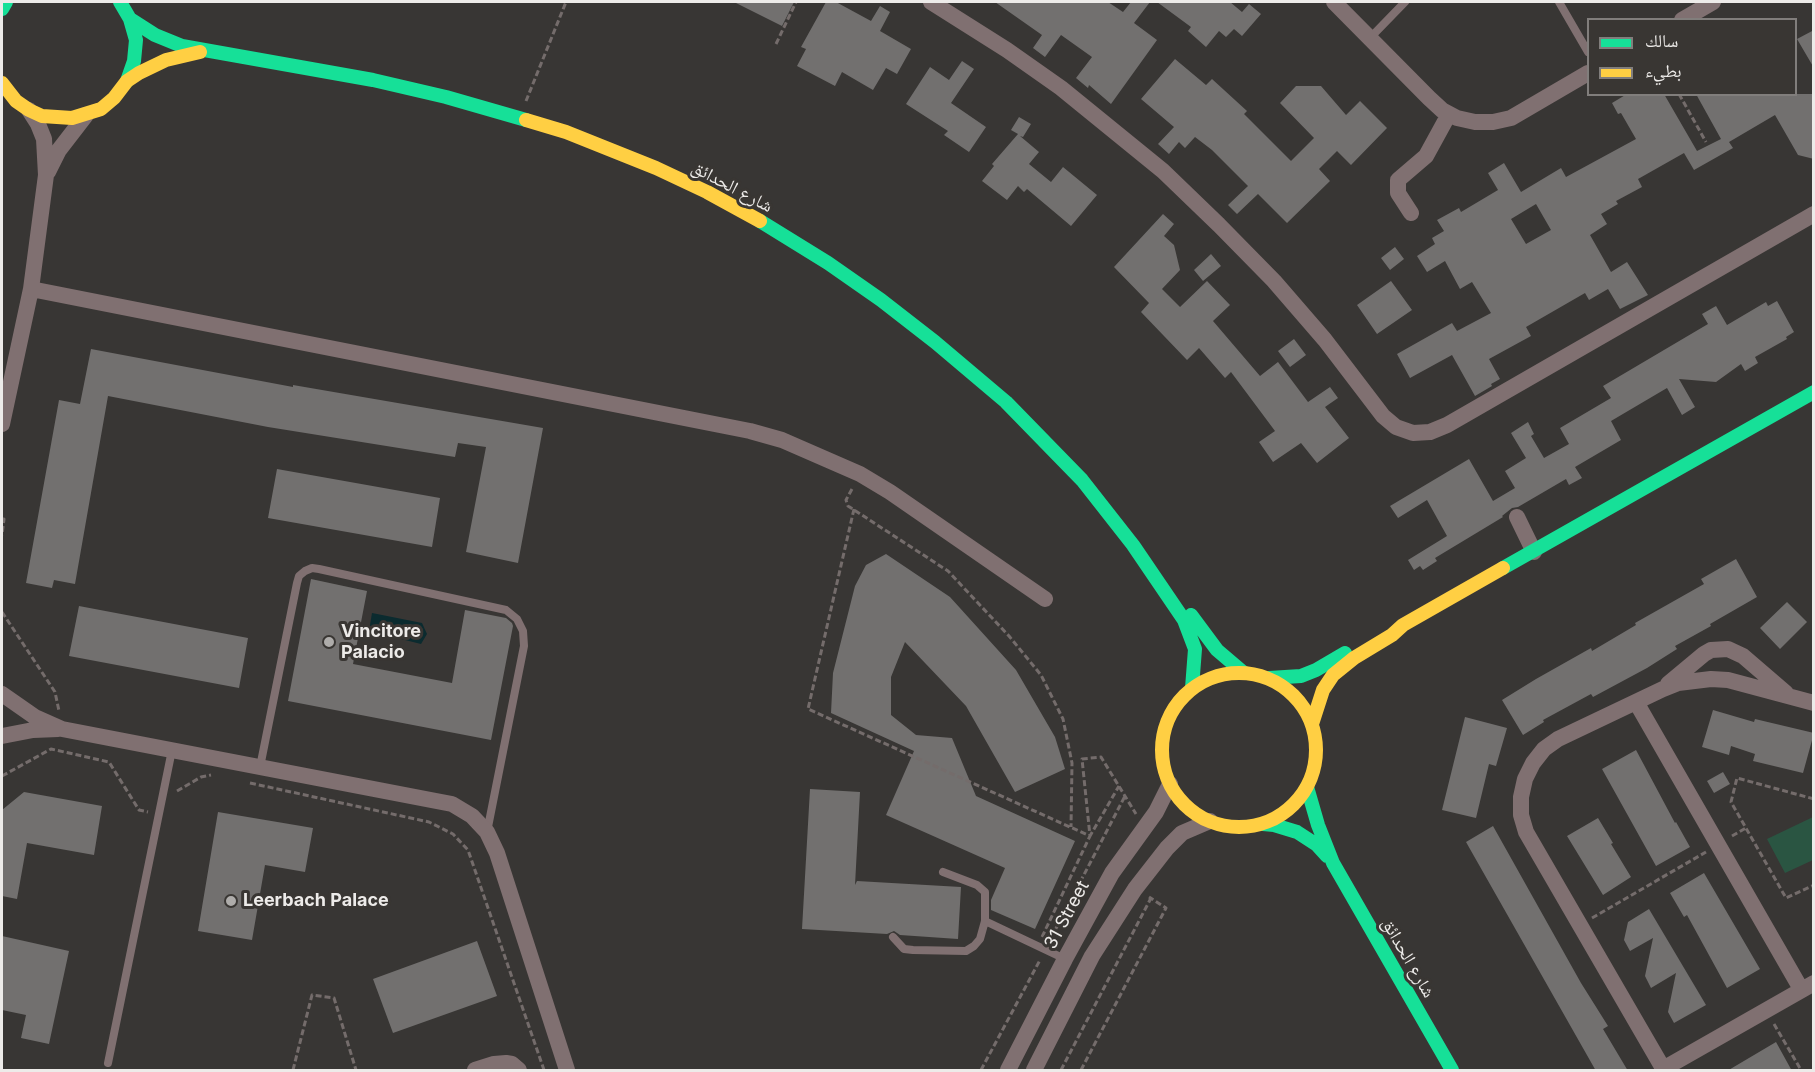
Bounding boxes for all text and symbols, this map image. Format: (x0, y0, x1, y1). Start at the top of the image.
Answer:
legend (1587, 18, 1797, 96)
text: سالك (1645, 30, 1678, 51)
text: بطيء (1645, 60, 1682, 81)
street label: شارع الحدائق (688, 157, 776, 217)
place label: Vincitore Palacio (341, 621, 421, 664)
marker: Vincitore Palacio (322, 635, 336, 649)
street label: 31 Street (1040, 877, 1094, 953)
place label: Leerbach Palace (243, 890, 389, 912)
marker: Leerbach Palace (224, 894, 238, 908)
street label: شارع الحدائق (1376, 914, 1440, 1002)

